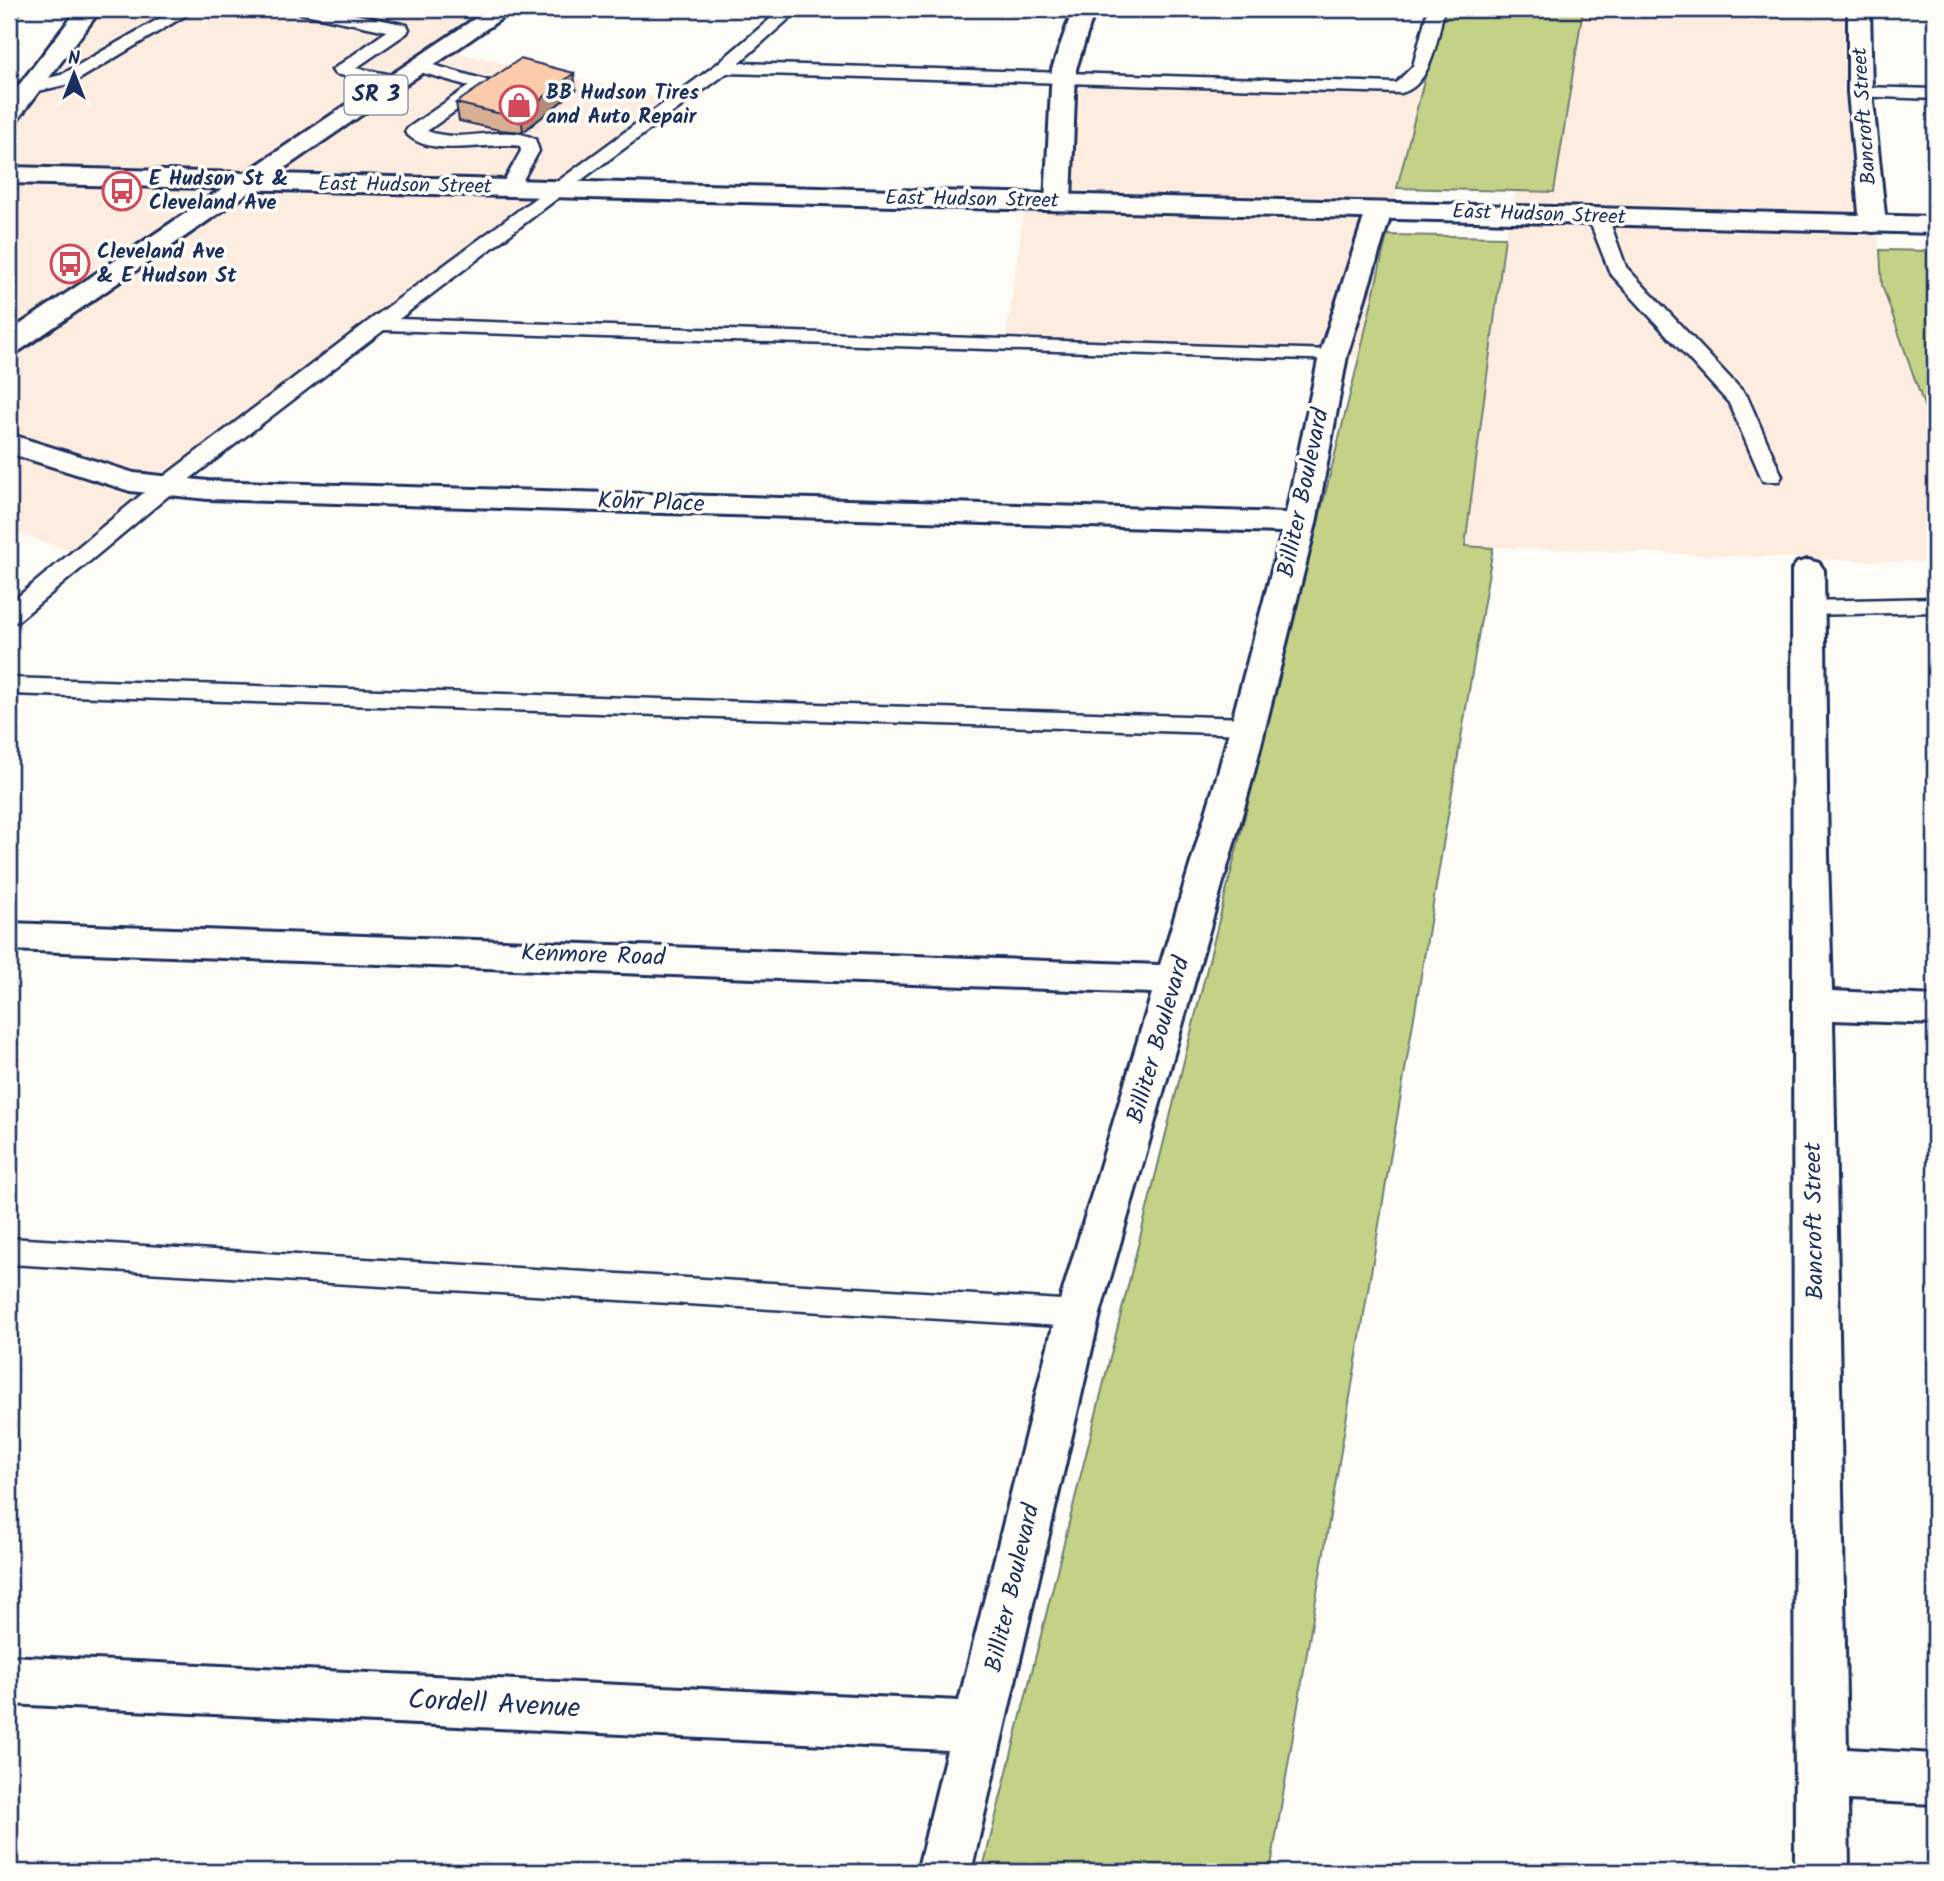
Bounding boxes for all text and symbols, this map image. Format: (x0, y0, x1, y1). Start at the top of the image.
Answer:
north arrow (38, 38, 108, 108)
text: N (68, 44, 80, 74)
street label: Bancroft Street (1844, 45, 1886, 186)
road number: SR 3 (344, 76, 408, 114)
place label: BB Hudson Tires and Auto Repair (546, 77, 699, 134)
shop icon: BB Hudson Tires and Auto Repair (498, 84, 540, 126)
place label: E Hudson St & Cleveland Ave (149, 163, 289, 220)
street label: East Hudson Street (318, 168, 493, 204)
bus stop icon: E Hudson St & Cleveland Ave (101, 170, 143, 212)
street label: East Hudson Street (885, 182, 1060, 218)
street label: East Hudson Street (1452, 195, 1627, 235)
place label: Cleveland Ave & E Hudson St (97, 236, 237, 293)
bus stop icon: Cleveland Ave & E Hudson St (49, 243, 91, 285)
street label: Billiter Boulevard (1267, 404, 1341, 581)
street label: Kohr Place (597, 482, 705, 524)
street label: Kenmore Road (520, 934, 667, 978)
street label: Billiter Boulevard (1117, 951, 1202, 1128)
street label: Bancroft Street (1794, 1141, 1836, 1300)
street label: Billiter Boulevard (975, 1499, 1052, 1676)
street label: Cordell Avenue (407, 1678, 582, 1732)

